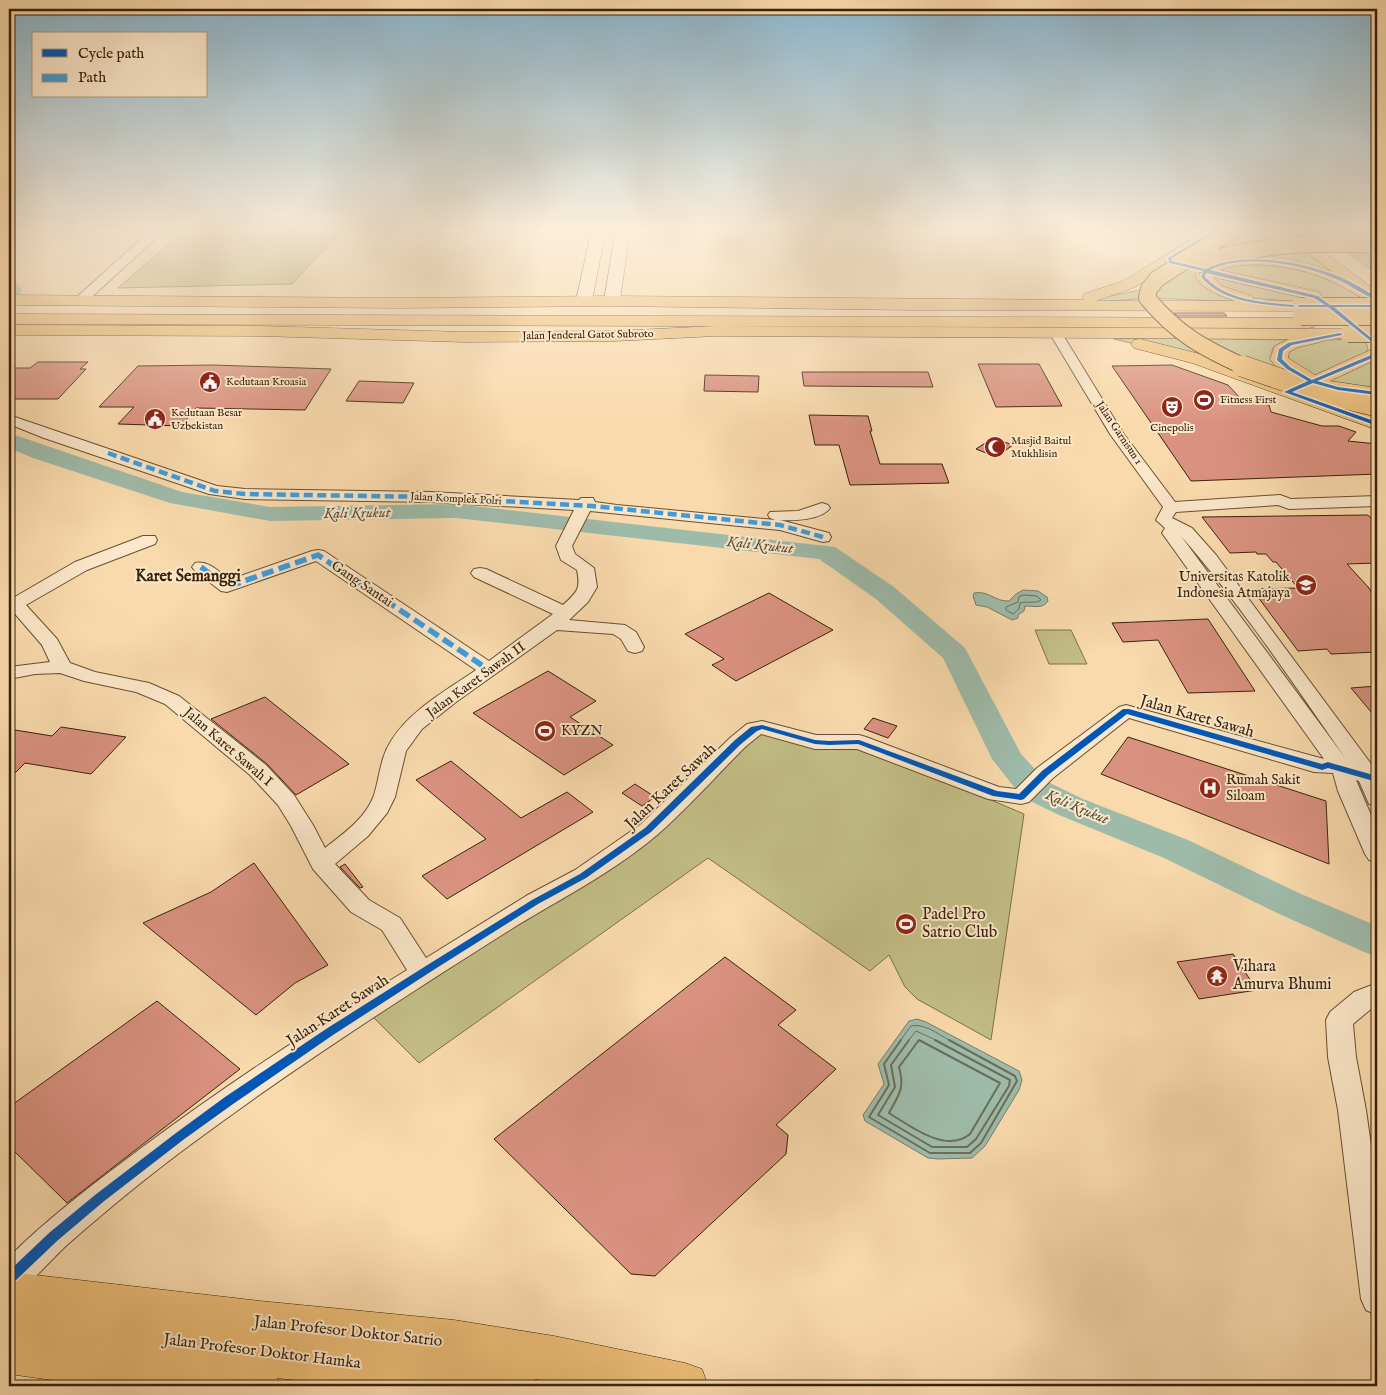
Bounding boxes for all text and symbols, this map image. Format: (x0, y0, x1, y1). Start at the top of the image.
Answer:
legend (32, 32, 208, 98)
text: Cycle path (78, 44, 144, 63)
text: Path (78, 68, 106, 87)
street label: Jalan Jenderal Gatot Subroto (520, 327, 654, 343)
public building icon: Kedutaan Kroasia (198, 370, 222, 394)
place label: Kedutaan Kroasia (226, 375, 307, 389)
sports icon: Fitness First (1192, 388, 1216, 412)
place label: Fitness First (1220, 393, 1277, 407)
theatre icon: Cinepolis (1160, 395, 1184, 419)
street label: Jalan Garnisun 1 (1092, 397, 1145, 467)
place label: Kedutaan Besar Uzbekistan (171, 406, 242, 433)
public building icon: Kedutaan Besar Uzbekistan (143, 407, 167, 431)
place label: Cinepolis (1150, 421, 1194, 435)
place label: Masjid Baitul Mukhlisin (1011, 434, 1071, 461)
mosque icon: Masjid Baitul Mukhlisin (983, 435, 1007, 459)
street label: Jalan Komplek Polri (408, 490, 502, 508)
water label: Kali Krukut (322, 503, 392, 523)
water label: Kali Krukut (725, 532, 795, 558)
street label: Gang Santai (328, 557, 396, 611)
district label: Karet Semanggi (135, 567, 242, 587)
place label: Universitas Katolik Indonesia Atmajaya (1177, 568, 1291, 602)
school or university icon: Universitas Katolik Indonesia Atmajaya (1294, 573, 1318, 597)
street label: Jalan Karet Sawah II (421, 638, 529, 723)
street label: Jalan Karet Sawah (1136, 691, 1257, 743)
street label: Jalan Karet Sawah I (178, 702, 276, 791)
sports icon: KYZN (533, 719, 557, 743)
place label: KYZN (561, 722, 603, 740)
street label: Jalan Karet Sawah (620, 739, 721, 836)
place label: Rumah Sakit Siloam (1226, 771, 1301, 805)
hospital icon: Rumah Sakit Siloam (1198, 776, 1222, 800)
water label: Kali Krukut (1042, 785, 1113, 829)
place label: Padel Pro Satrio Club (922, 905, 998, 943)
sports icon: Padel Pro Satrio Club (894, 912, 918, 936)
place label: Vihara Amurva Bhumi (1232, 957, 1332, 995)
temple icon: Vihara Amurva Bhumi (1205, 964, 1229, 988)
street label: Jalan Karet Sawah (281, 970, 393, 1053)
street label: Jalan Profesor Doktor Satrio (251, 1312, 444, 1352)
street label: Jalan Profesor Doktor Hamka (160, 1330, 362, 1374)

